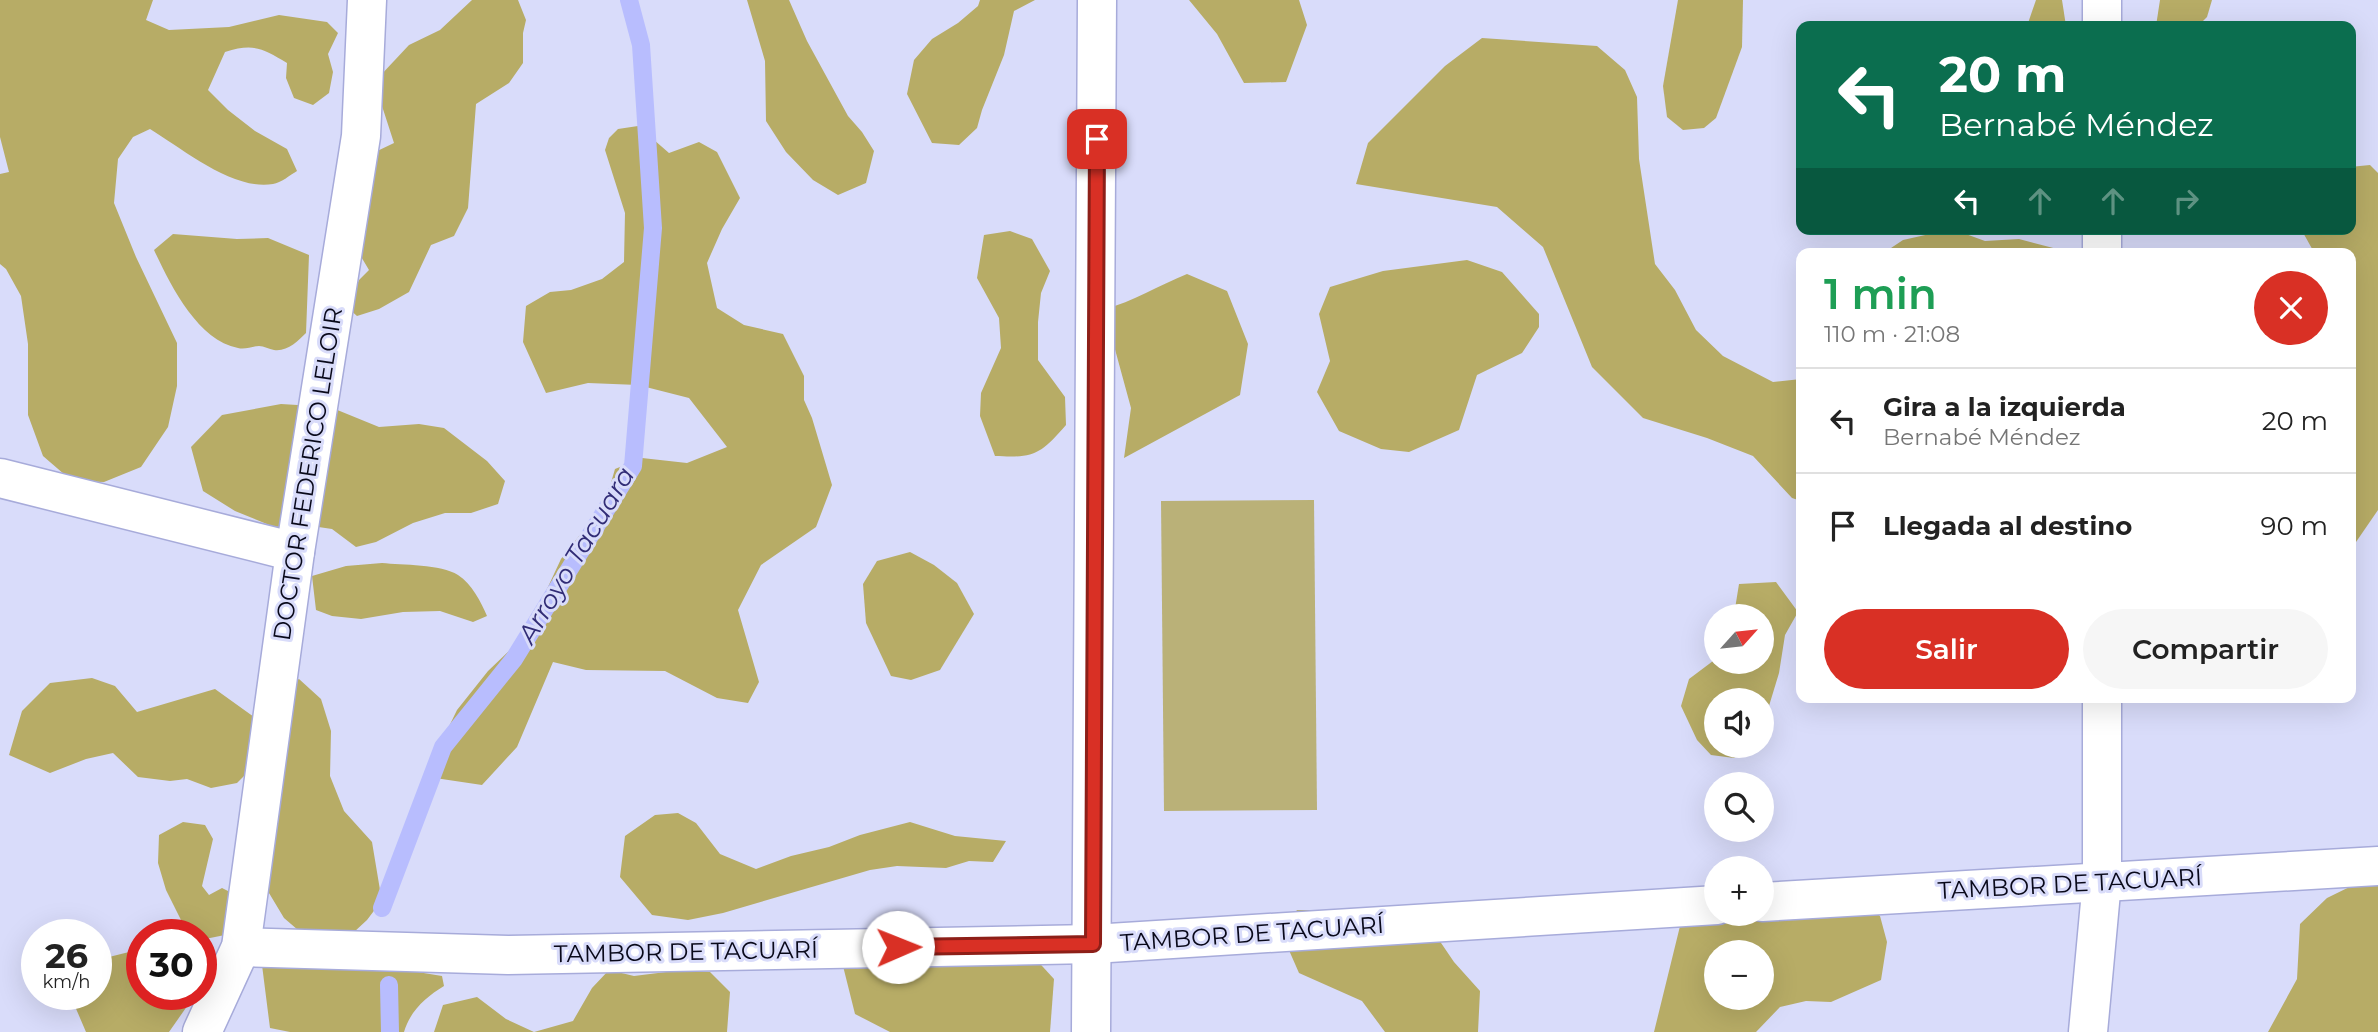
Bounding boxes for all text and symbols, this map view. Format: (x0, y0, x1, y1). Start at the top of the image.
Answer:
text: 20 m (1939, 45, 2066, 104)
icon: left (1824, 49, 1915, 140)
text: Bernabé Méndez (1939, 105, 2214, 144)
pin (1067, 109, 1127, 169)
icon: arrive (1078, 120, 1116, 158)
icon: left (1948, 182, 1986, 220)
icon: ahead (2021, 182, 2059, 220)
icon: ahead (2094, 182, 2132, 220)
icon: right (2167, 182, 2205, 220)
text: 1 min (1824, 268, 1937, 320)
button: close (2254, 271, 2328, 345)
street label: DOCTOR FEDERICO LELOIR (267, 305, 348, 643)
text: 110 m · 21:08 (1824, 320, 1960, 348)
text: Gira a la izquierda (1883, 391, 2126, 423)
icon: left (1824, 402, 1862, 440)
text: 20 m (2262, 405, 2328, 437)
text: Bernabé Méndez (1883, 423, 2080, 451)
water label: Arroyo Tacuara (510, 461, 641, 651)
icon: arrive (1824, 507, 1862, 545)
text: Llegada al destino (1883, 510, 2132, 542)
text: 90 m (2261, 510, 2328, 542)
north arrow (1704, 604, 1774, 674)
map controls (1704, 604, 1774, 1010)
button: Salir (1824, 609, 2069, 689)
button: Compartir (2083, 609, 2328, 689)
button: sound (1704, 688, 1774, 758)
button: search (1704, 772, 1774, 842)
button: + (1704, 856, 1774, 926)
street label: TAMBOR DE TACUARÍ (1937, 862, 2204, 905)
position arrow (861, 910, 935, 984)
street label: TAMBOR DE TACUARÍ (1119, 910, 1386, 957)
speed limit sign: 30 (126, 919, 217, 1010)
text: 26 (45, 934, 88, 977)
street label: TAMBOR DE TACUARÍ (554, 935, 819, 968)
button: − (1704, 940, 1774, 1010)
text: km/h (42, 971, 91, 993)

